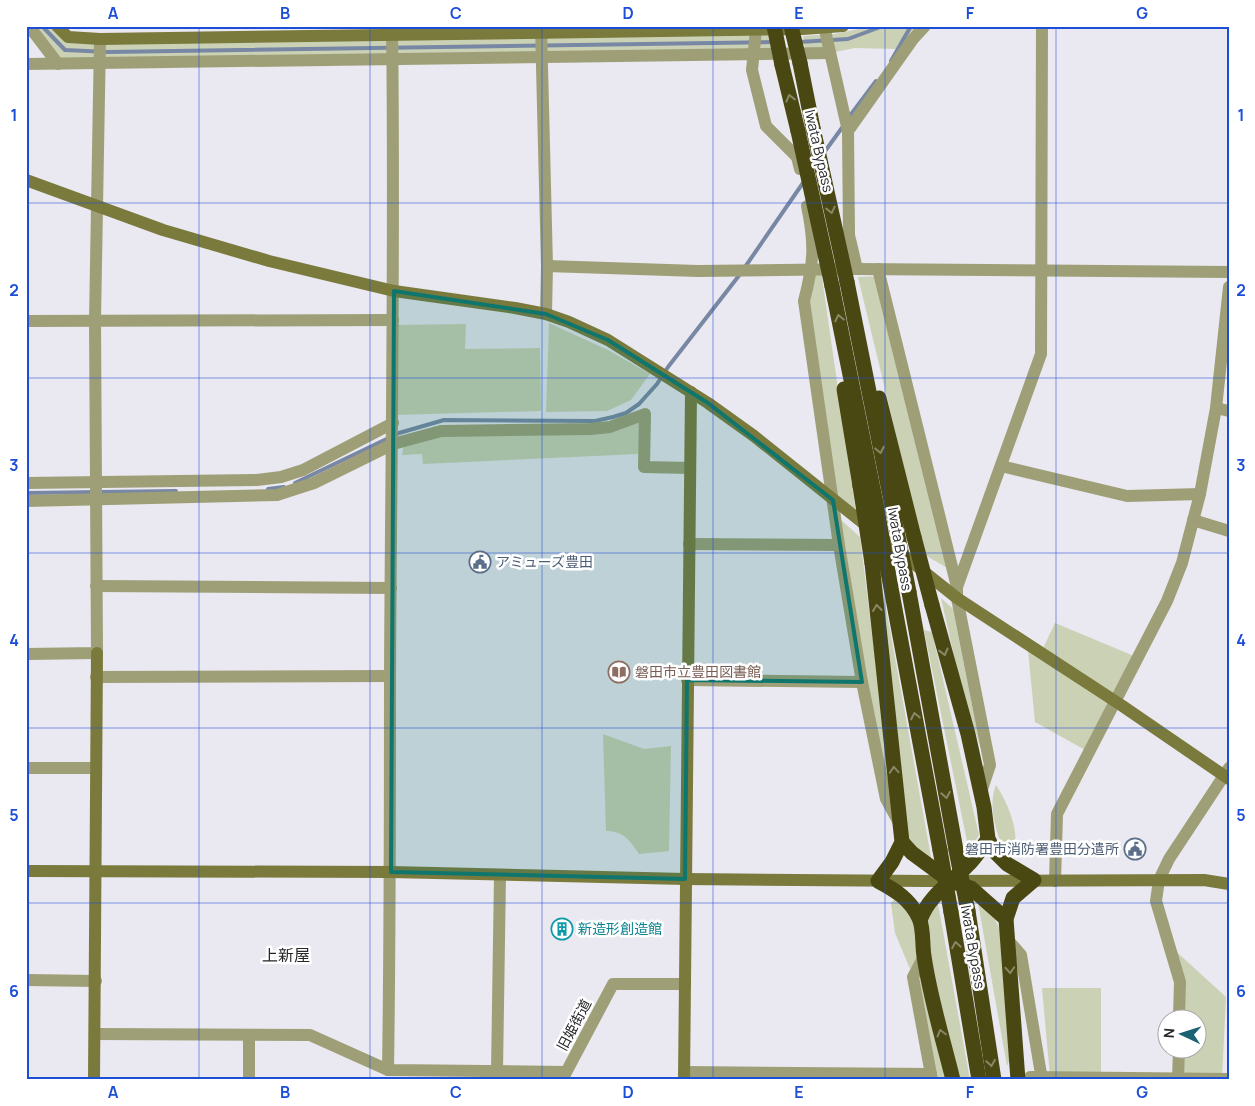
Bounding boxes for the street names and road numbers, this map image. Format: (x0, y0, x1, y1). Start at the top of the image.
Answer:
street label: Iwata Bypass (801, 108, 838, 194)
street label: Iwata Bypass (884, 506, 917, 592)
street label: Iwata Bypass (957, 904, 990, 990)
street label: 旧姫街道 (552, 996, 595, 1054)

